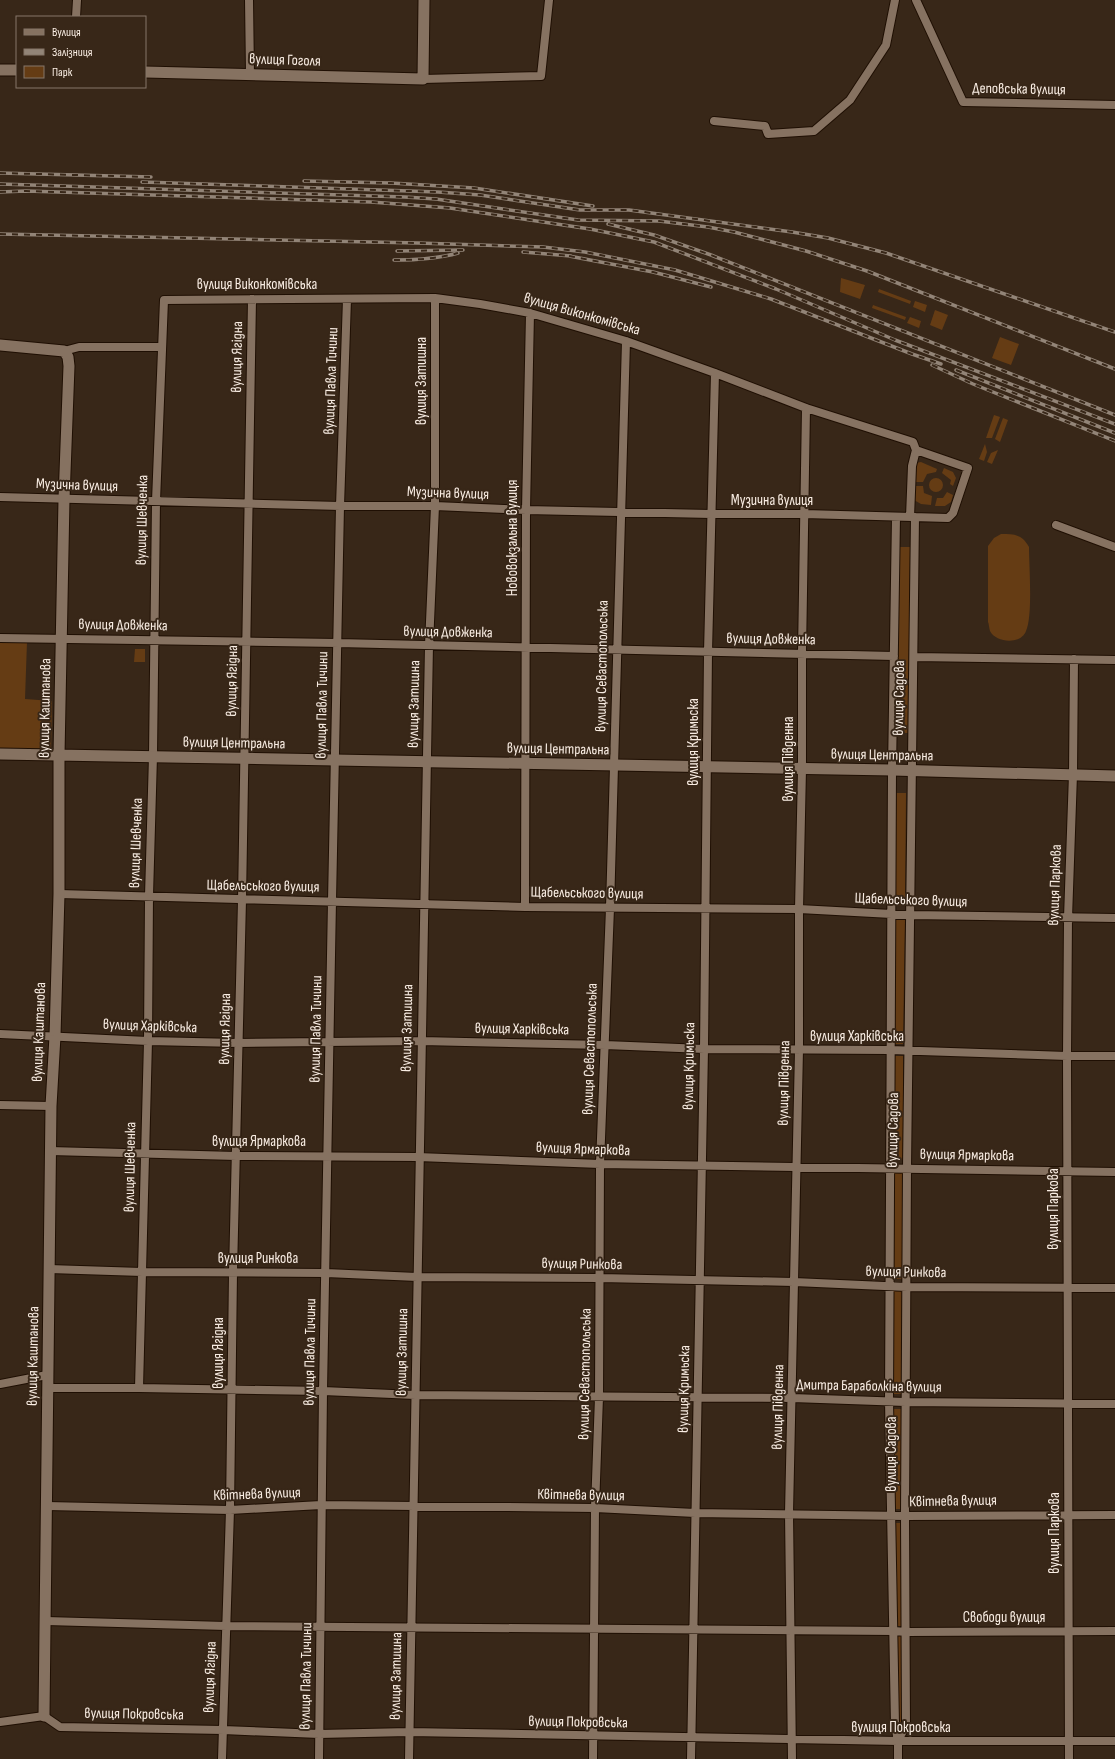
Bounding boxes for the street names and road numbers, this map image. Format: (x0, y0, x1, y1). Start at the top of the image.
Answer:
street label: вулиця Гоголя (249, 49, 321, 71)
street label: Деповська вулиця (972, 79, 1066, 99)
street label: вулиця Виконкомівська (197, 275, 317, 294)
street label: вулиця Виконкомівська (522, 288, 643, 340)
street label: вулиця Ягідна (227, 321, 247, 393)
street label: вулиця Павла Тичини (320, 327, 342, 435)
street label: вулиця Затишна (412, 337, 431, 425)
street label: Музична вулиця (36, 474, 119, 496)
street label: вулиця Шевченка (132, 475, 152, 565)
street label: Нововокзальна вулиця (503, 480, 522, 596)
street label: Музична вулиця (407, 482, 490, 504)
street label: Музична вулиця (731, 491, 813, 510)
street label: вулиця Севастопольська (591, 600, 613, 732)
street label: вулиця Довженка (78, 615, 168, 635)
street label: вулиця Довженка (403, 622, 493, 642)
street label: вулиця Довженка (726, 629, 816, 649)
street label: вулиця Ягідна (222, 645, 242, 717)
street label: вулиця Павла Тичини (312, 651, 332, 759)
street label: вулиця Каштанова (35, 658, 55, 758)
street label: вулиця Затишна (404, 660, 424, 748)
street label: вулиця Садова (889, 660, 909, 736)
street label: вулиця Кримьска (684, 698, 703, 786)
street label: вулиця Південна (779, 716, 798, 802)
street label: вулиця Центральна (183, 733, 286, 753)
street label: вулиця Центральна (507, 739, 610, 759)
street label: вулиця Центральна (831, 745, 934, 765)
street label: вулиця Шевченка (125, 797, 147, 888)
street label: вулиця Паркова (1044, 844, 1066, 926)
street label: Щабельського вулиця (206, 876, 320, 896)
street label: Щабельського вулиця (530, 883, 644, 903)
street label: Щабельського вулиця (854, 889, 968, 911)
street label: вулиця Павла Тичини (306, 975, 326, 1083)
street label: вулиця Каштанова (28, 982, 50, 1082)
street label: вулиця Севастопольська (578, 983, 602, 1115)
street label: вулиця Затишна (397, 984, 417, 1072)
street label: вулиця Ягідна (215, 993, 235, 1065)
street label: вулиця Харківська (103, 1015, 198, 1037)
street label: вулиця Харківська (475, 1019, 569, 1039)
street label: вулиця Кримьска (679, 1022, 699, 1110)
street label: вулиця Харківська (810, 1027, 904, 1046)
street label: вулиця Південна (774, 1040, 794, 1126)
street label: вулиця Садова (883, 1092, 903, 1168)
street label: вулиця Шевченка (120, 1122, 140, 1212)
street label: вулиця Ярмаркова (212, 1132, 306, 1151)
street label: вулиця Ярмаркова (536, 1138, 631, 1160)
street label: вулиця Ярмаркова (920, 1145, 1014, 1165)
street label: вулиця Паркова (1044, 1168, 1063, 1250)
street label: вулиця Ринкова (218, 1249, 299, 1268)
street label: вулиця Ринкова (542, 1254, 623, 1274)
street label: вулиця Ринкова (866, 1262, 947, 1282)
street label: вулиця Павла Тичини (300, 1298, 320, 1406)
street label: вулиця Каштанова (23, 1306, 43, 1406)
street label: вулиця Затишна (392, 1308, 412, 1396)
street label: вулиця Севастопольська (574, 1308, 596, 1440)
street label: вулиця Ягідна (209, 1317, 228, 1389)
street label: вулиця Кримьска (674, 1345, 694, 1433)
street label: вулиця Південна (768, 1364, 788, 1450)
street label: Дмитра Бараболкіна вулиця (796, 1375, 942, 1397)
street label: вулиця Садова (882, 1416, 901, 1492)
street label: Квітнева вулиця (213, 1483, 301, 1505)
street label: Квітнева вулиця (537, 1485, 625, 1505)
street label: Квітнева вулиця (909, 1491, 997, 1511)
street label: вулиця Паркова (1045, 1492, 1064, 1574)
street label: Свободи вулиця (963, 1608, 1045, 1627)
street label: вулиця Павла Тичини (296, 1622, 316, 1730)
street label: вулиця Затишна (386, 1632, 406, 1720)
street label: вулиця Ягідна (199, 1641, 221, 1713)
street label: вулиця Покровська (84, 1704, 184, 1724)
street label: вулиця Покровська (528, 1712, 628, 1732)
street label: вулиця Покровська (851, 1718, 951, 1737)

